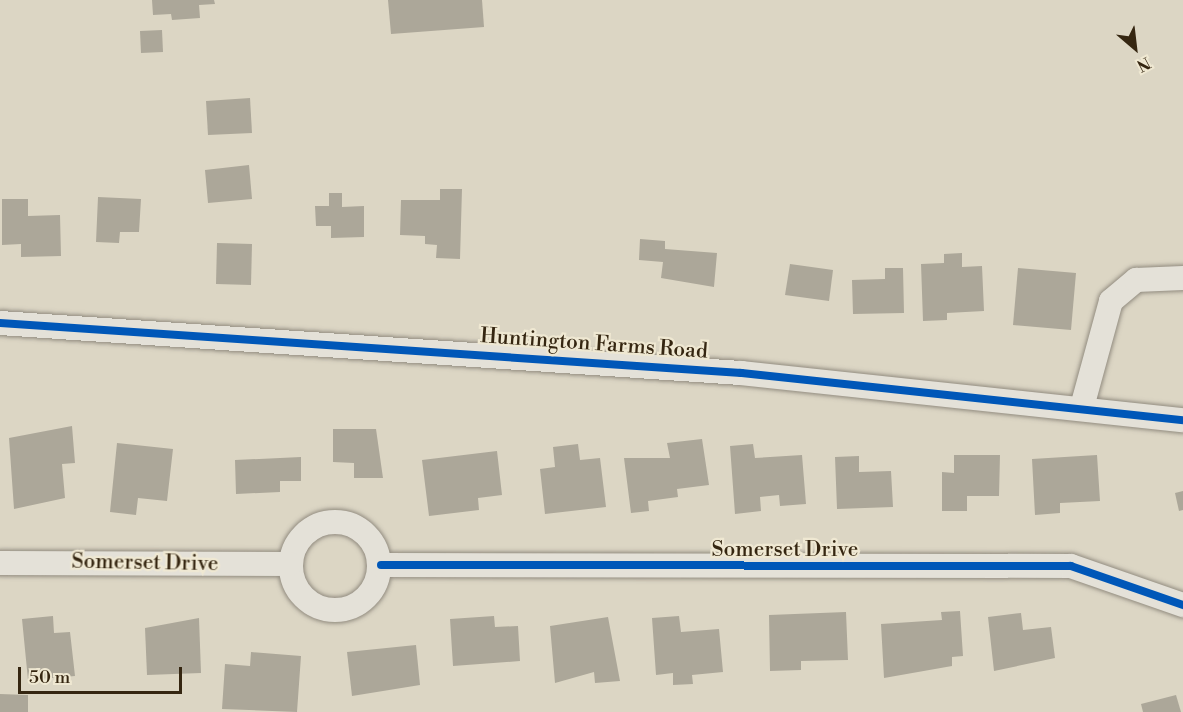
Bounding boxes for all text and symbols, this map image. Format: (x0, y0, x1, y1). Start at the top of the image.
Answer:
north arrow (1105, 18, 1165, 78)
text: N (1133, 52, 1154, 76)
street label: Huntington Farms Road (479, 323, 709, 365)
street label: Somerset Drive (712, 537, 858, 563)
street label: Somerset Drive (71, 549, 219, 577)
scale bar (21, 655, 184, 693)
text: 50 m (29, 666, 70, 689)

